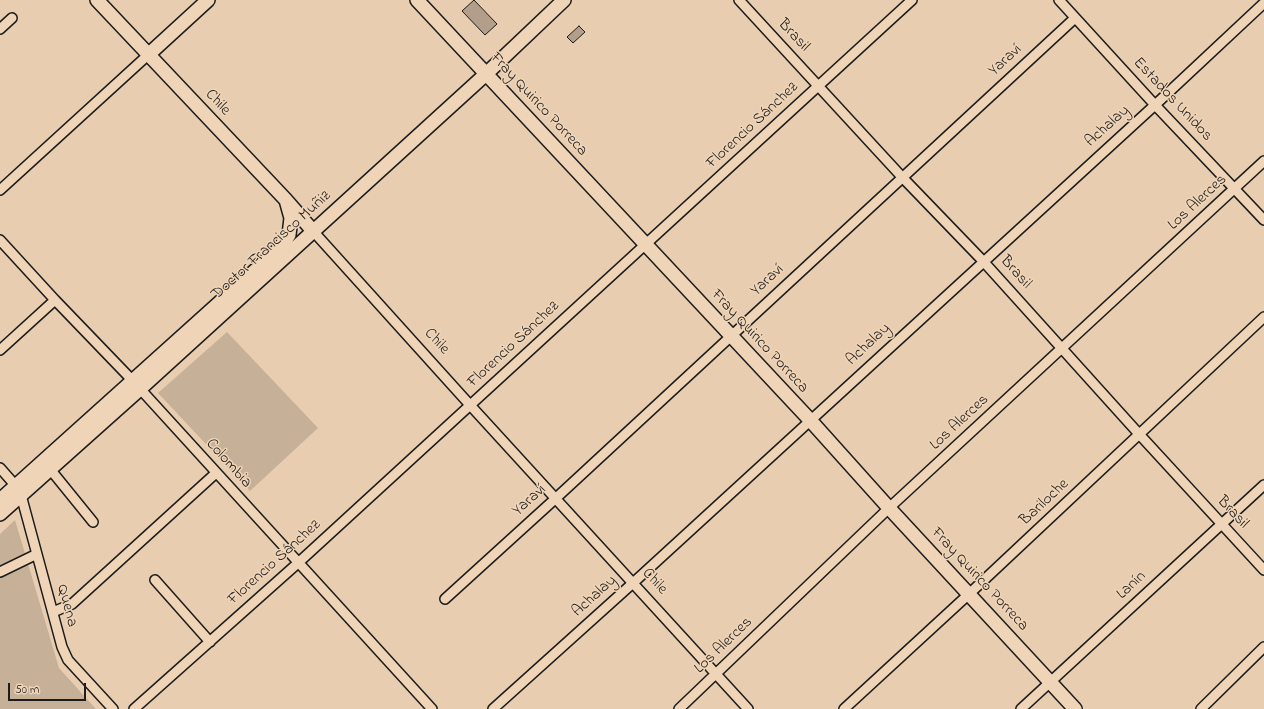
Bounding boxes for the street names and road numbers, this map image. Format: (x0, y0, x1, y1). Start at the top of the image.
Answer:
street label: Brasil (773, 16, 813, 56)
street label: Yaraví (985, 41, 1027, 81)
street label: Fray Quirico Porreca (485, 49, 591, 161)
street label: Estados Unidos (1128, 54, 1216, 146)
street label: Florencio Sánchez (703, 79, 803, 173)
street label: Chile (200, 86, 234, 120)
street label: Achalay (1082, 102, 1134, 152)
street label: Los Alerces (1165, 171, 1231, 235)
street label: Doctor Francisco Muñiz (208, 187, 336, 305)
street label: Brasil (995, 252, 1035, 294)
street label: Yaraví (747, 261, 789, 301)
street label: Fray Quirico Porreca (706, 286, 812, 398)
street label: Florencio Sánchez (464, 298, 564, 392)
street label: Achalay (843, 320, 895, 370)
street label: Chile (419, 325, 453, 359)
street label: Los Alerces (927, 391, 993, 455)
street label: Colombia (201, 435, 255, 493)
street label: Bariloche (1016, 475, 1074, 531)
street label: Yaraví (509, 481, 551, 521)
street label: Brasil (1212, 493, 1252, 533)
street label: Florencio Sánchez (225, 516, 325, 610)
street label: Fray Quirico Porreca (926, 524, 1032, 636)
street label: Chile (637, 565, 671, 599)
street label: Lanín (1113, 568, 1151, 604)
street label: Achalay (569, 572, 621, 622)
street label: Quena (51, 583, 81, 629)
street label: Los Alerces (691, 614, 757, 678)

